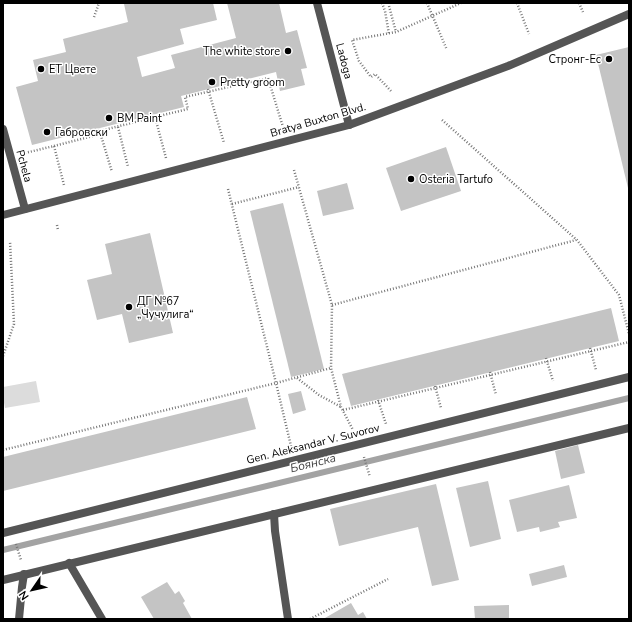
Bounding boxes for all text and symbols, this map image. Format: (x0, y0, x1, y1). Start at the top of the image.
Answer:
street label: Ladoga (332, 41, 356, 81)
place label: The white store (203, 44, 280, 59)
marker: The white store (283, 46, 293, 56)
place label: Стронг-Ес (548, 52, 601, 67)
marker: Стронг-Ес (604, 54, 614, 64)
place label: ЕТ Цвете (49, 62, 96, 77)
marker: ЕТ Цвете (36, 64, 46, 74)
place label: Pretty groom (220, 75, 285, 90)
marker: Pretty groom (207, 77, 217, 87)
street label: Bratya Buxton Blvd. (268, 99, 368, 141)
place label: BM Paint (117, 111, 162, 126)
marker: BM Paint (104, 113, 114, 123)
place label: Габровски (55, 125, 108, 140)
marker: Габровски (42, 127, 52, 137)
street label: Pchela (12, 148, 36, 184)
place label: Osteria Tartufo (419, 172, 493, 187)
marker: Osteria Tartufo (406, 174, 416, 184)
place label: ДГ №67 „Чучулига“ (137, 294, 194, 322)
marker: ДГ №67 „Чучулига“ (124, 302, 134, 312)
street label: Gen. Aleksandar V. Suvorov (245, 420, 382, 468)
water label: Боянска (288, 450, 338, 476)
north arrow (12, 570, 52, 610)
text: N (16, 588, 33, 603)

